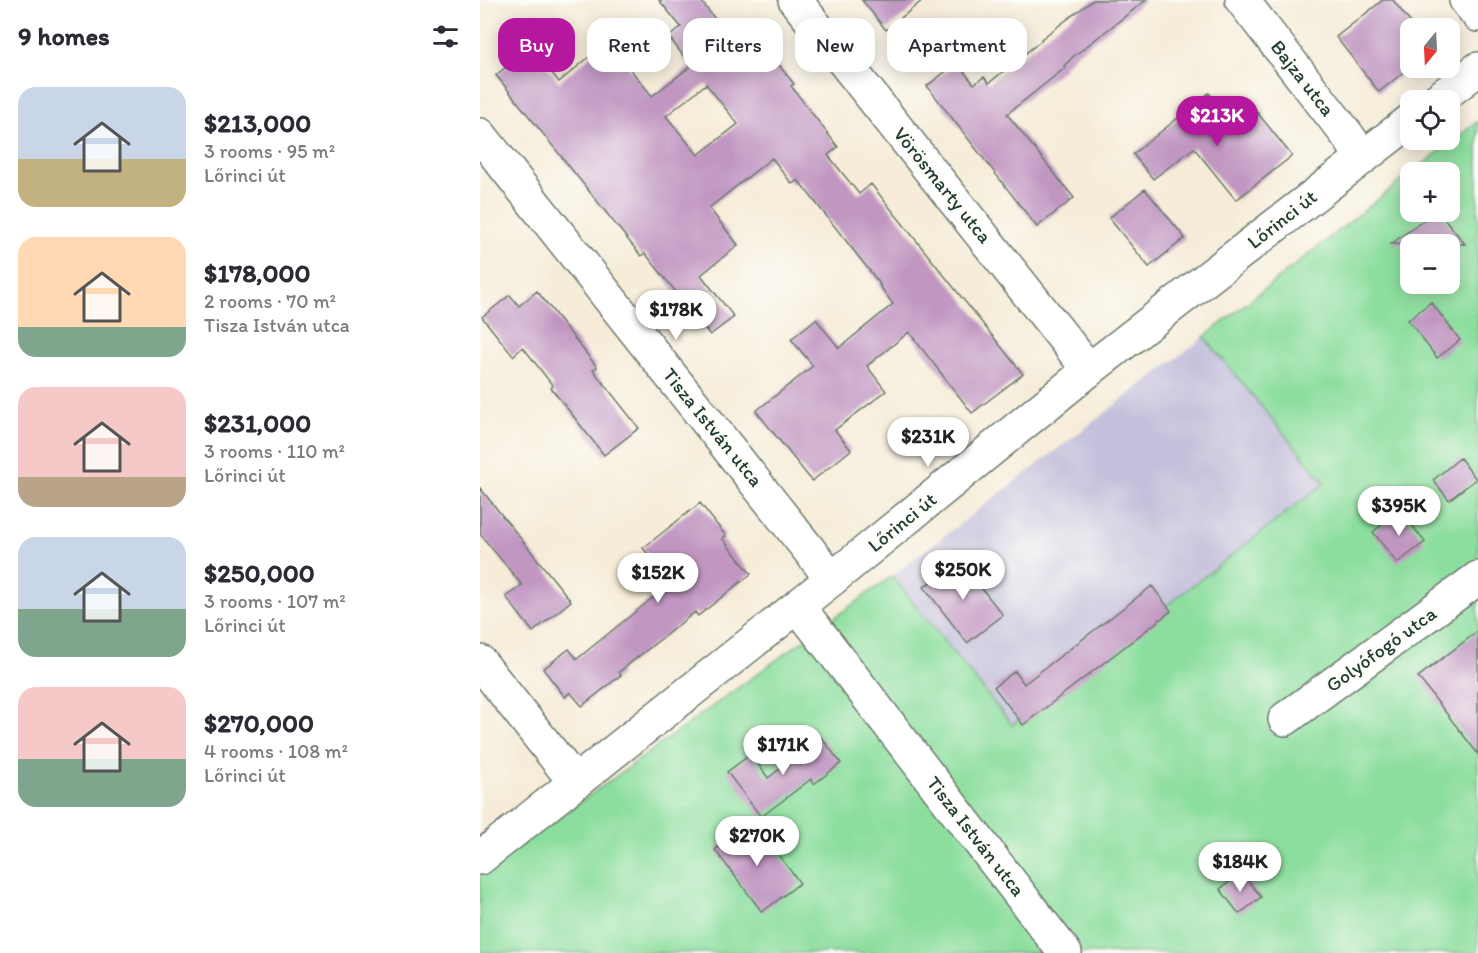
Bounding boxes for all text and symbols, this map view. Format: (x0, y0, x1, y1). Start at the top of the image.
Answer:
chip: Buy (498, 18, 575, 72)
chip: Rent (587, 18, 671, 72)
chip: Filters (683, 18, 783, 72)
chip: New (795, 18, 875, 72)
chip: Apartment (887, 18, 1027, 72)
north arrow (1400, 18, 1460, 78)
map controls (1400, 18, 1460, 294)
text: 9 homes (18, 20, 110, 52)
icon: filters (429, 20, 462, 53)
street label: Bajza utca (1266, 35, 1341, 121)
button: locate (1400, 90, 1460, 150)
pin: $213K (1175, 96, 1259, 147)
text: $213K (1190, 103, 1244, 127)
text: $213,000 (204, 107, 311, 139)
icon: home (66, 111, 138, 183)
street label: Vörösmarty utca (889, 122, 998, 249)
text: 3 rooms · 95 m² (204, 139, 335, 163)
button: + (1400, 162, 1460, 222)
text: Lőrinci út (204, 163, 286, 187)
street label: Lőrinci út (1242, 184, 1322, 254)
button: − (1400, 234, 1460, 294)
text: $178,000 (204, 257, 311, 289)
icon: home (66, 261, 138, 333)
text: 2 rooms · 70 m² (204, 289, 336, 313)
pin: $178K (634, 290, 718, 341)
text: $178K (649, 297, 703, 321)
text: Tisza István utca (204, 313, 350, 337)
street label: Tisza István utca (658, 363, 768, 491)
text: $231,000 (204, 407, 311, 439)
icon: home (66, 411, 138, 483)
pin: $231K (886, 417, 970, 468)
text: $231K (901, 424, 955, 448)
text: 3 rooms · 110 m² (204, 439, 345, 463)
text: Lőrinci út (204, 463, 286, 487)
pin: $395K (1357, 486, 1441, 537)
street label: Lőrinci út (863, 487, 941, 557)
text: $395K (1372, 493, 1426, 517)
pin: $250K (921, 550, 1005, 601)
pin: $152K (616, 553, 700, 604)
text: $250,000 (204, 557, 315, 589)
text: $250K (935, 557, 991, 581)
text: $152K (631, 560, 685, 584)
icon: home (66, 561, 138, 633)
text: 3 rooms · 107 m² (204, 589, 346, 613)
street label: Golyófogó utca (1321, 601, 1441, 697)
text: Lőrinci út (204, 613, 286, 637)
text: $270,000 (204, 707, 314, 739)
icon: home (66, 711, 138, 783)
pin: $171K (741, 725, 825, 776)
text: $171K (757, 732, 809, 756)
text: 4 rooms · 108 m² (204, 739, 348, 763)
text: Lőrinci út (204, 763, 286, 787)
street label: Tisza István utca (922, 771, 1030, 901)
pin: $270K (715, 816, 799, 867)
text: $270K (729, 823, 785, 847)
pin: $184K (1198, 842, 1282, 893)
text: $184K (1212, 849, 1268, 873)

